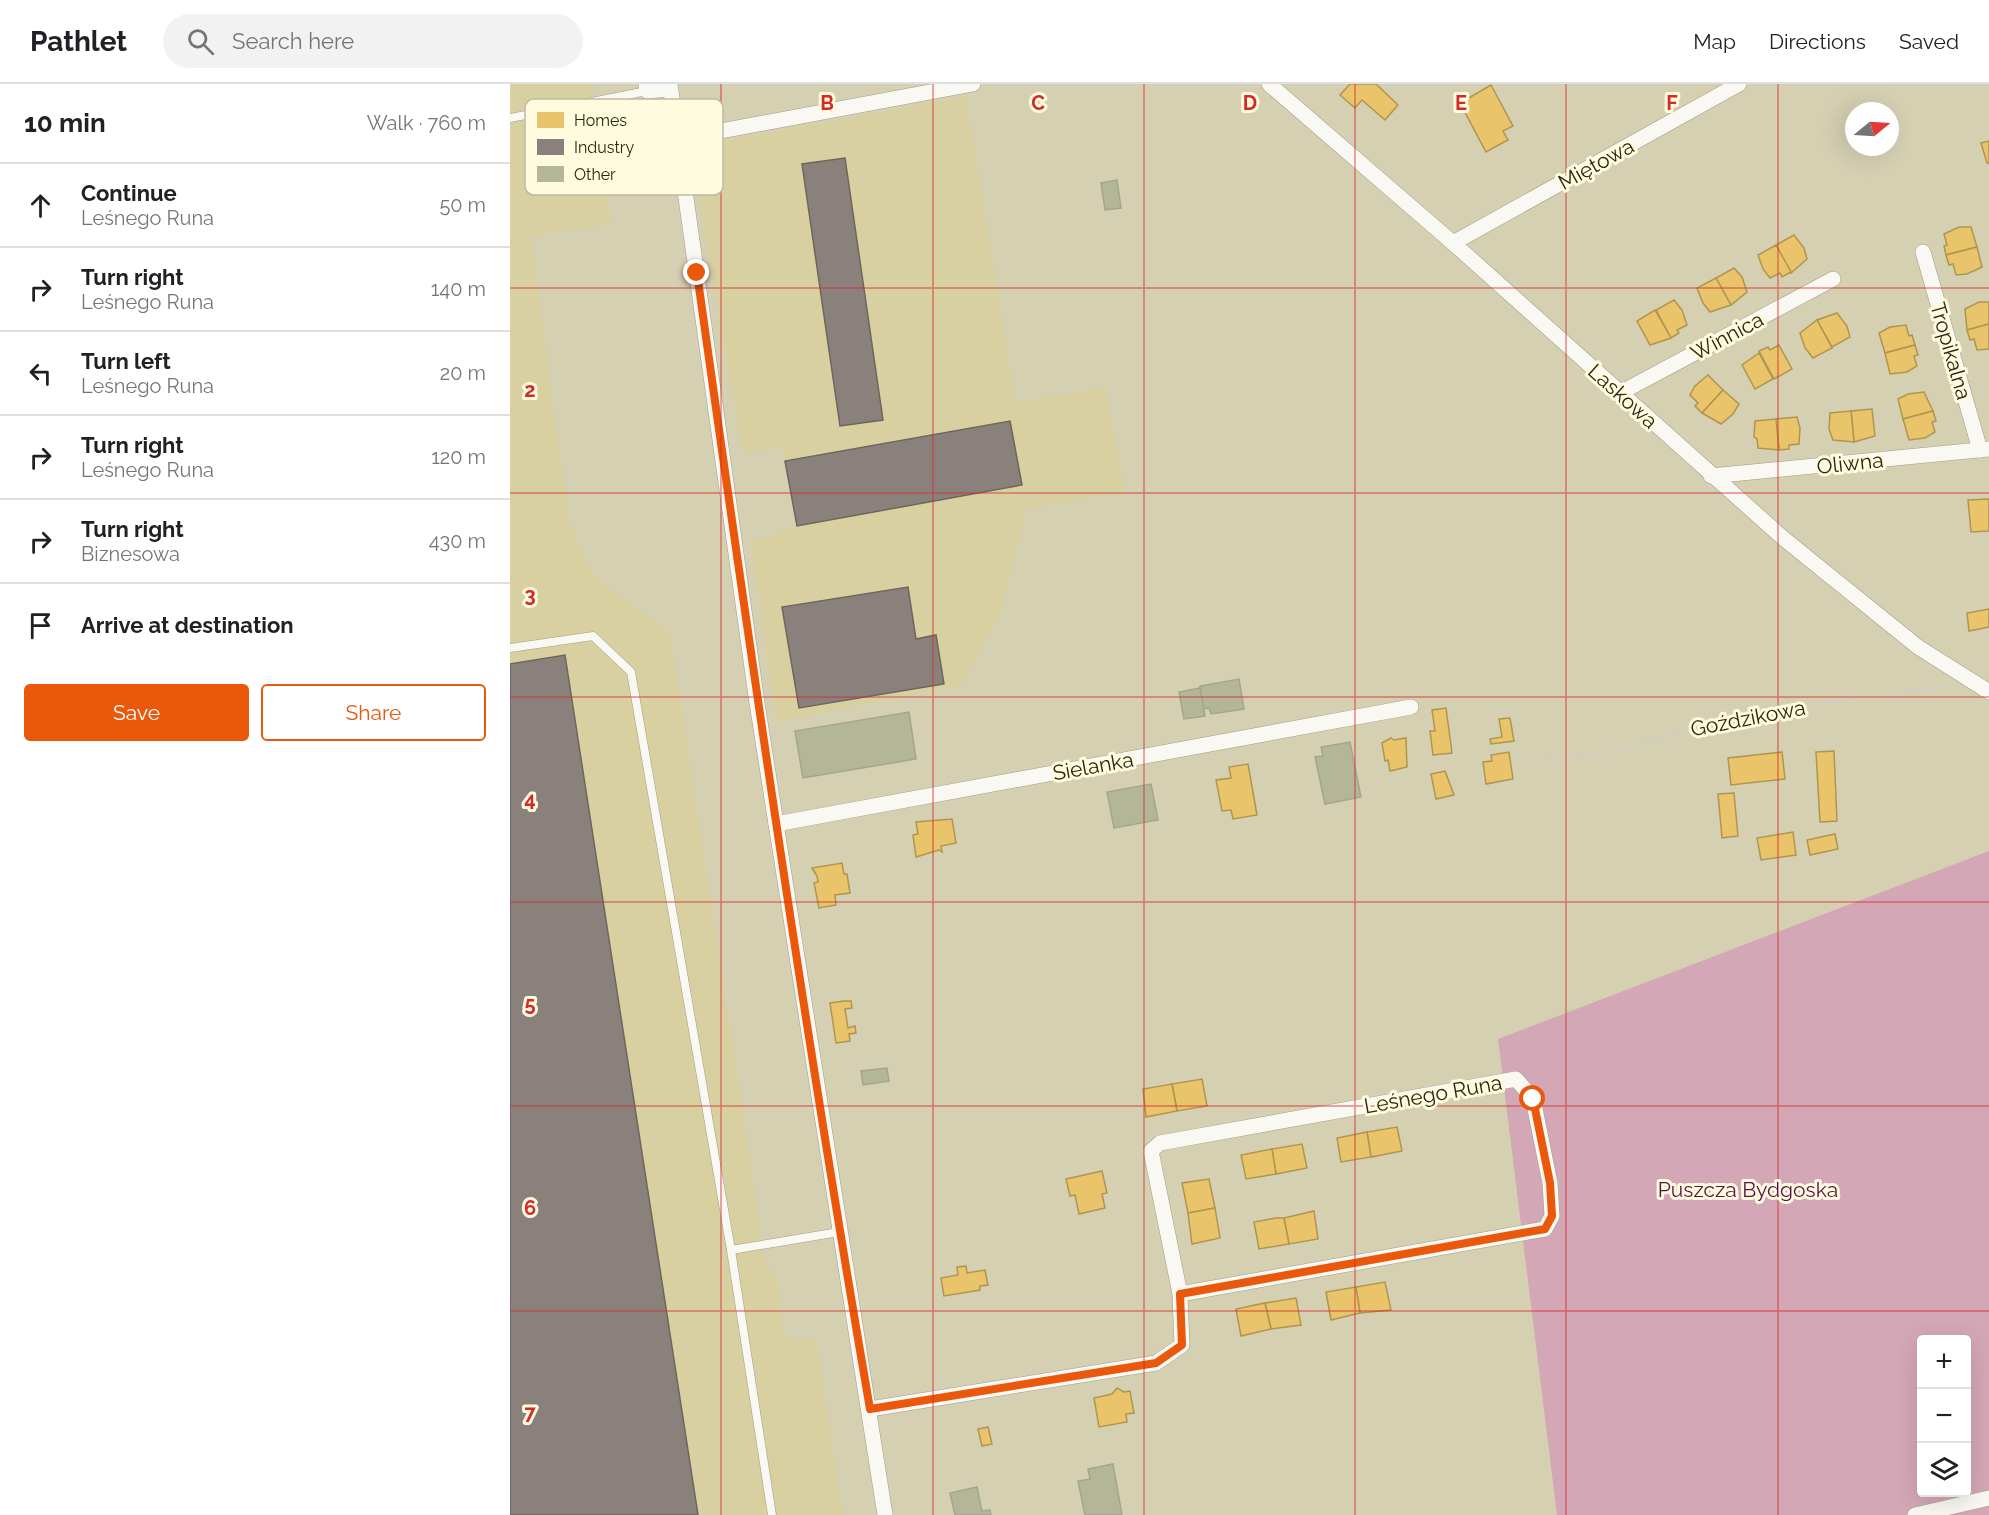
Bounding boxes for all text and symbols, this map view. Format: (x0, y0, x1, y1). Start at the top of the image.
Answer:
search box (163, 14, 583, 68)
text: Pathlet (30, 25, 127, 58)
icon: search (184, 25, 217, 58)
text: Search here (232, 28, 354, 54)
text: Map (1693, 29, 1736, 54)
text: Directions (1769, 29, 1866, 54)
text: Saved (1899, 29, 1959, 54)
text: B (820, 91, 834, 115)
text: C (1031, 91, 1045, 115)
text: D (1243, 91, 1257, 115)
text: E (1455, 91, 1467, 115)
text: F (1666, 91, 1678, 115)
legend (525, 99, 723, 195)
north arrow (1845, 102, 1899, 156)
text: 10 min (24, 108, 106, 138)
text: Walk · 760 m (367, 111, 486, 135)
text: Homes (574, 111, 627, 130)
street label: Miętowa (1554, 133, 1638, 195)
text: Industry (574, 138, 634, 157)
text: Other (574, 165, 616, 184)
text: Continue (81, 180, 177, 206)
icon: ahead (24, 189, 57, 222)
text: 50 m (439, 193, 486, 217)
text: Leśnego Runa (81, 206, 214, 230)
route end (683, 259, 709, 285)
text: Turn right (81, 264, 184, 290)
icon: right (24, 273, 57, 306)
text: 140 m (431, 277, 486, 301)
text: Leśnego Runa (81, 290, 214, 314)
street label: Tropikalna (1925, 300, 1977, 402)
street label: Winnica (1686, 307, 1768, 365)
text: Turn left (81, 348, 171, 374)
icon: left (24, 357, 57, 390)
street label: Laskowa (1583, 358, 1663, 434)
text: 20 m (440, 361, 486, 385)
text: Leśnego Runa (81, 374, 214, 398)
text: 2 (524, 378, 536, 402)
text: Turn right (81, 432, 184, 458)
icon: right (24, 441, 57, 474)
text: 120 m (431, 445, 486, 469)
street label: Oliwna (1815, 447, 1885, 479)
text: Leśnego Runa (81, 458, 214, 482)
text: Turn right (81, 516, 184, 542)
icon: right (24, 525, 57, 558)
text: 430 m (429, 529, 486, 553)
text: Biznesowa (81, 542, 180, 566)
text: 3 (524, 583, 536, 607)
icon: arrive (24, 609, 57, 642)
text: Arrive at destination (81, 612, 294, 638)
button: Save (24, 684, 249, 741)
button: Share (261, 684, 486, 741)
street label: Goździkowa (1689, 695, 1807, 741)
street label: Sielanka (1051, 747, 1135, 785)
text: 4 (524, 787, 536, 811)
text: 5 (524, 992, 536, 1016)
street label: Leśnego Runa (1362, 1070, 1504, 1118)
route start (1519, 1085, 1545, 1111)
park label: Puszcza Bydgoska (1658, 1177, 1838, 1202)
text: 6 (524, 1196, 536, 1220)
map controls (1917, 1335, 1971, 1497)
button: + (1917, 1335, 1971, 1389)
button: − (1917, 1389, 1971, 1443)
text: 7 (524, 1401, 536, 1425)
button: layers (1917, 1443, 1971, 1497)

